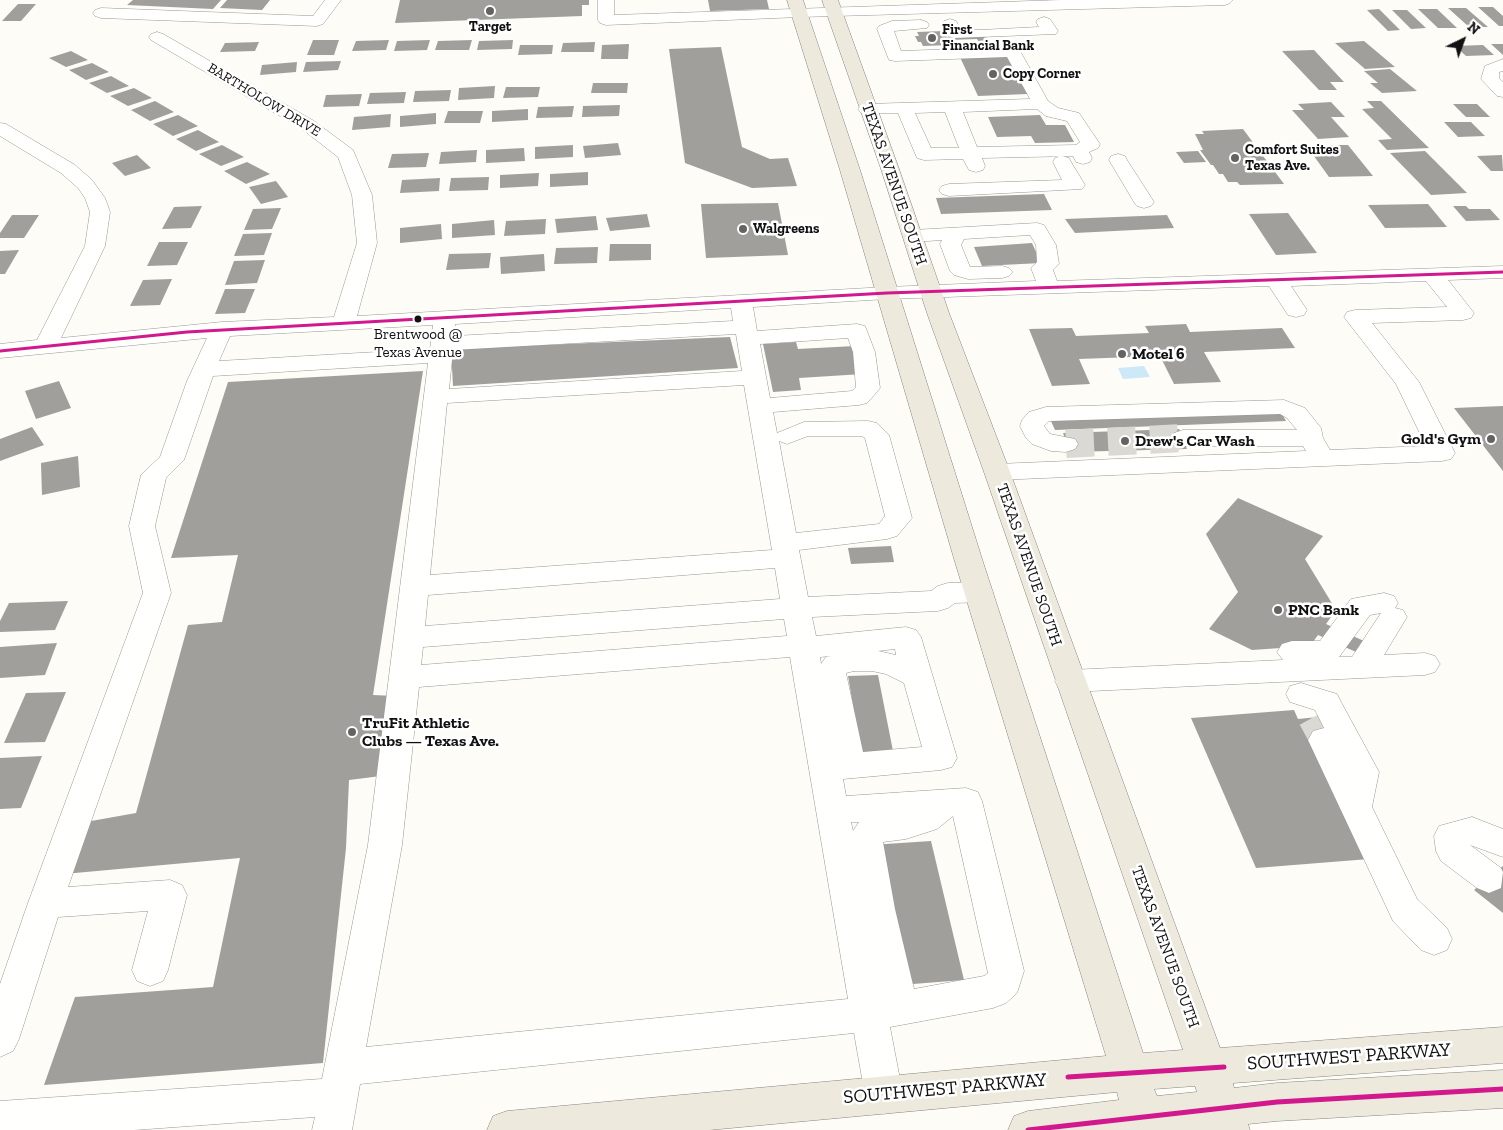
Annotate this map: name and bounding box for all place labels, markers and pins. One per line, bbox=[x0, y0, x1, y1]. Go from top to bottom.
marker: Target bbox=[484, 5, 496, 17]
place label: Target bbox=[469, 19, 511, 35]
place label: First Financial Bank bbox=[942, 22, 1034, 54]
marker: First Financial Bank bbox=[926, 32, 938, 44]
place label: Copy Corner bbox=[1003, 66, 1081, 82]
marker: Copy Corner bbox=[987, 68, 999, 80]
place label: Comfort Suites Texas Ave. bbox=[1245, 142, 1339, 174]
marker: Comfort Suites Texas Ave. bbox=[1229, 152, 1241, 164]
place label: Walgreens bbox=[753, 221, 820, 237]
marker: Walgreens bbox=[737, 223, 749, 235]
marker: Brentwood @ Texas Avenue bbox=[413, 314, 423, 324]
place label: Brentwood @ Texas Avenue bbox=[374, 326, 462, 361]
place label: Motel 6 bbox=[1132, 344, 1185, 364]
marker: Motel 6 bbox=[1116, 348, 1128, 360]
place label: Gold's Gym bbox=[1401, 429, 1481, 449]
place label: Drew's Car Wash bbox=[1135, 431, 1255, 451]
marker: Gold's Gym bbox=[1485, 433, 1497, 445]
marker: Drew's Car Wash bbox=[1119, 435, 1131, 447]
place label: PNC Bank bbox=[1288, 600, 1359, 620]
marker: PNC Bank bbox=[1272, 604, 1284, 616]
place label: TruFit Athletic Clubs — Texas Ave. bbox=[362, 713, 499, 751]
marker: TruFit Athletic Clubs — Texas Ave. bbox=[346, 726, 358, 738]

